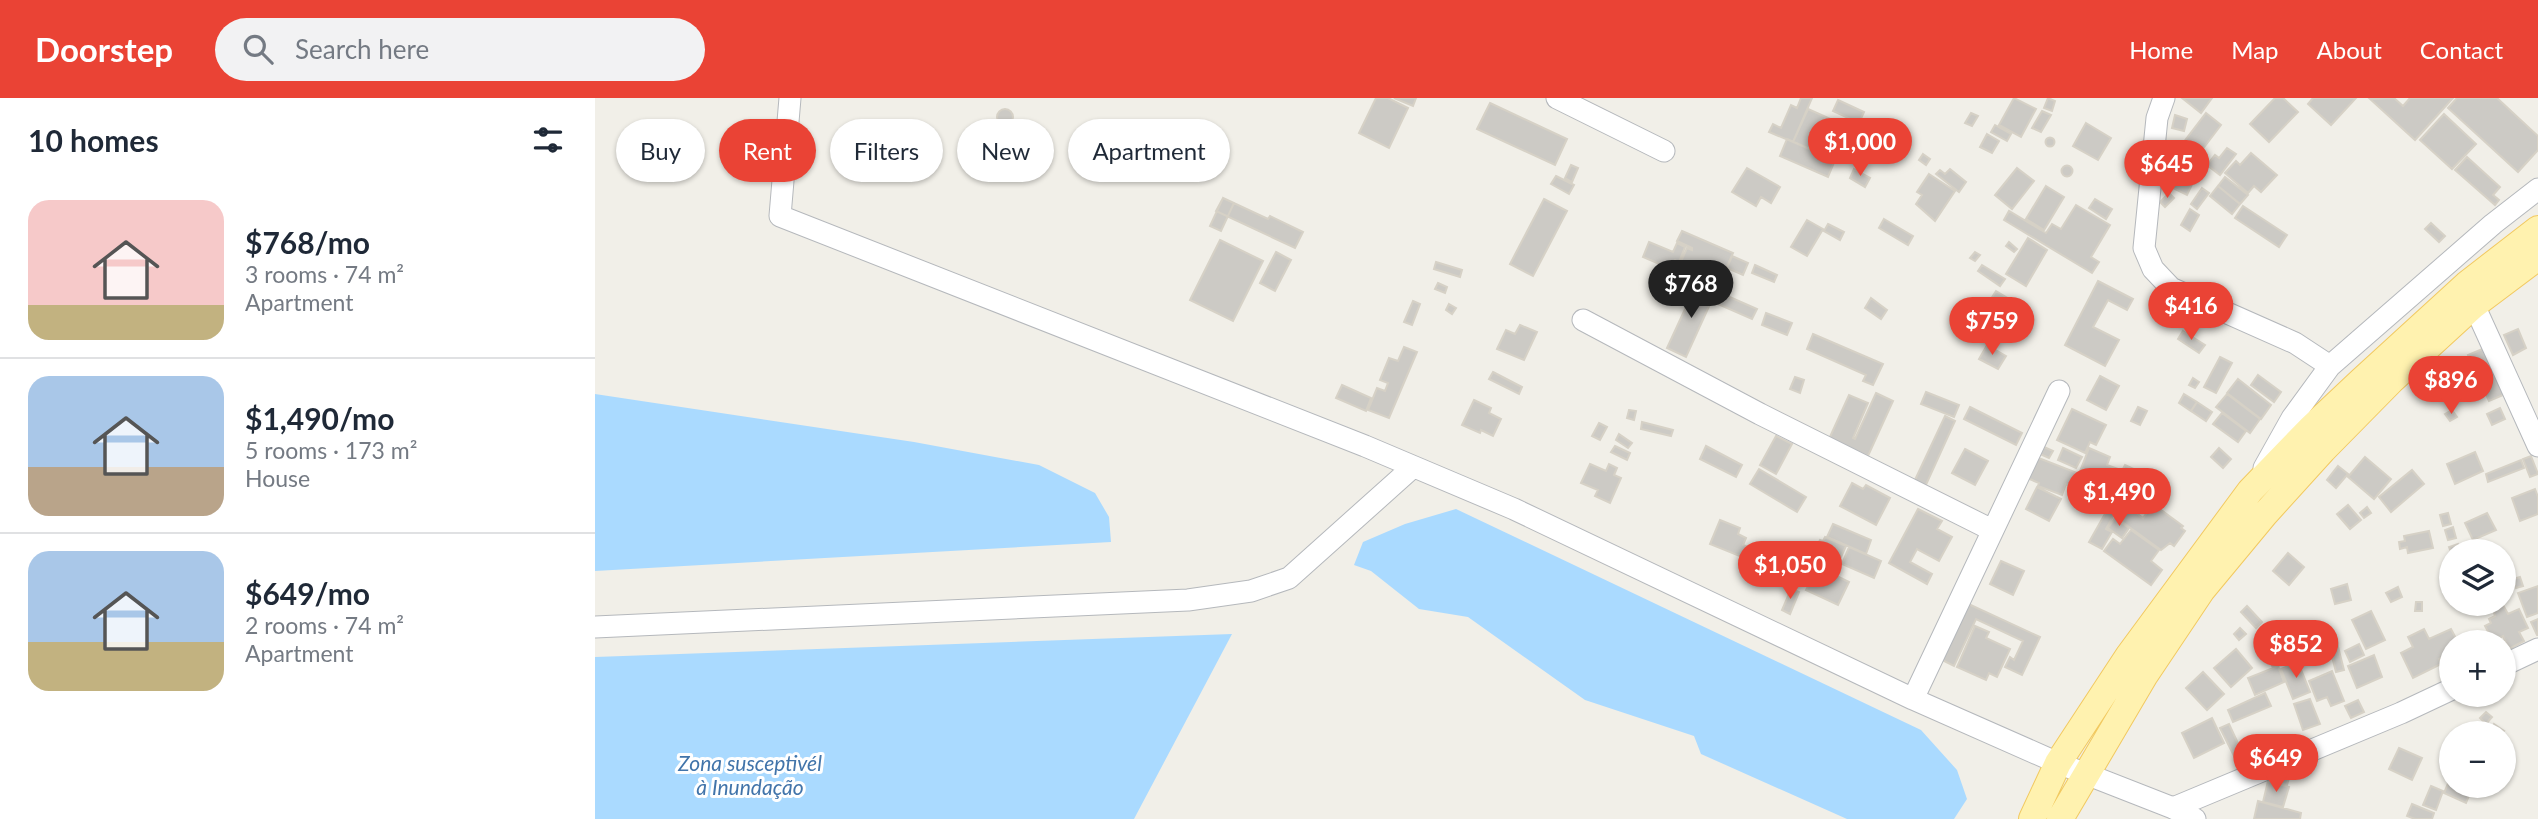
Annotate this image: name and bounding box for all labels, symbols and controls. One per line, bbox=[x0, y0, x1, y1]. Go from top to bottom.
search box bbox=[215, 18, 705, 81]
text: Doorstep bbox=[35, 29, 173, 69]
icon: search bbox=[239, 30, 277, 68]
text: Search here bbox=[295, 33, 429, 65]
text: Home bbox=[2129, 35, 2193, 64]
text: Map bbox=[2231, 35, 2279, 64]
text: About bbox=[2317, 35, 2382, 64]
text: Contact bbox=[2420, 35, 2503, 64]
pin: $1,000 bbox=[1803, 118, 1917, 178]
chip: Buy bbox=[616, 119, 705, 182]
chip: Rent bbox=[719, 119, 816, 182]
chip: Filters bbox=[830, 119, 943, 182]
chip: New bbox=[957, 119, 1054, 182]
chip: Apartment bbox=[1068, 119, 1230, 182]
icon: filters bbox=[529, 121, 567, 159]
text: 10 homes bbox=[28, 122, 159, 158]
text: $1,000 bbox=[1824, 127, 1896, 155]
pin: $645 bbox=[2126, 140, 2208, 200]
text: $645 bbox=[2140, 149, 2194, 177]
text: $768/mo bbox=[245, 224, 370, 260]
icon: home bbox=[84, 228, 168, 312]
text: 3 rooms · 74 m² bbox=[245, 260, 404, 288]
pin: $768 bbox=[1650, 260, 1732, 320]
text: $768 bbox=[1664, 269, 1718, 297]
pin: $416 bbox=[2150, 282, 2232, 342]
text: Apartment bbox=[245, 288, 353, 316]
text: $416 bbox=[2164, 291, 2218, 319]
pin: $759 bbox=[1951, 298, 2033, 357]
text: $759 bbox=[1965, 306, 2019, 334]
pin: $896 bbox=[2410, 356, 2492, 416]
text: $896 bbox=[2424, 365, 2478, 393]
text: $1,490/mo bbox=[245, 400, 394, 436]
icon: home bbox=[84, 404, 168, 488]
text: 5 rooms · 173 m² bbox=[245, 436, 417, 464]
text: House bbox=[245, 464, 310, 492]
pin: $1,490 bbox=[2062, 468, 2176, 528]
text: $1,490 bbox=[2083, 477, 2155, 505]
map controls bbox=[2439, 539, 2516, 798]
button: layers bbox=[2439, 539, 2516, 616]
pin: $1,050 bbox=[1733, 542, 1847, 601]
text: $1,050 bbox=[1754, 550, 1826, 578]
text: $649/mo bbox=[245, 575, 370, 611]
icon: home bbox=[84, 579, 168, 663]
text: 2 rooms · 74 m² bbox=[245, 611, 404, 639]
pin: $852 bbox=[2255, 620, 2337, 680]
text: $852 bbox=[2269, 629, 2323, 657]
button: + bbox=[2439, 630, 2516, 707]
text: Apartment bbox=[245, 639, 353, 667]
button: − bbox=[2439, 721, 2516, 798]
pin: $649 bbox=[2235, 734, 2317, 794]
text: $649 bbox=[2249, 743, 2303, 771]
water label: Zona susceptivél à Inundação bbox=[677, 750, 822, 799]

